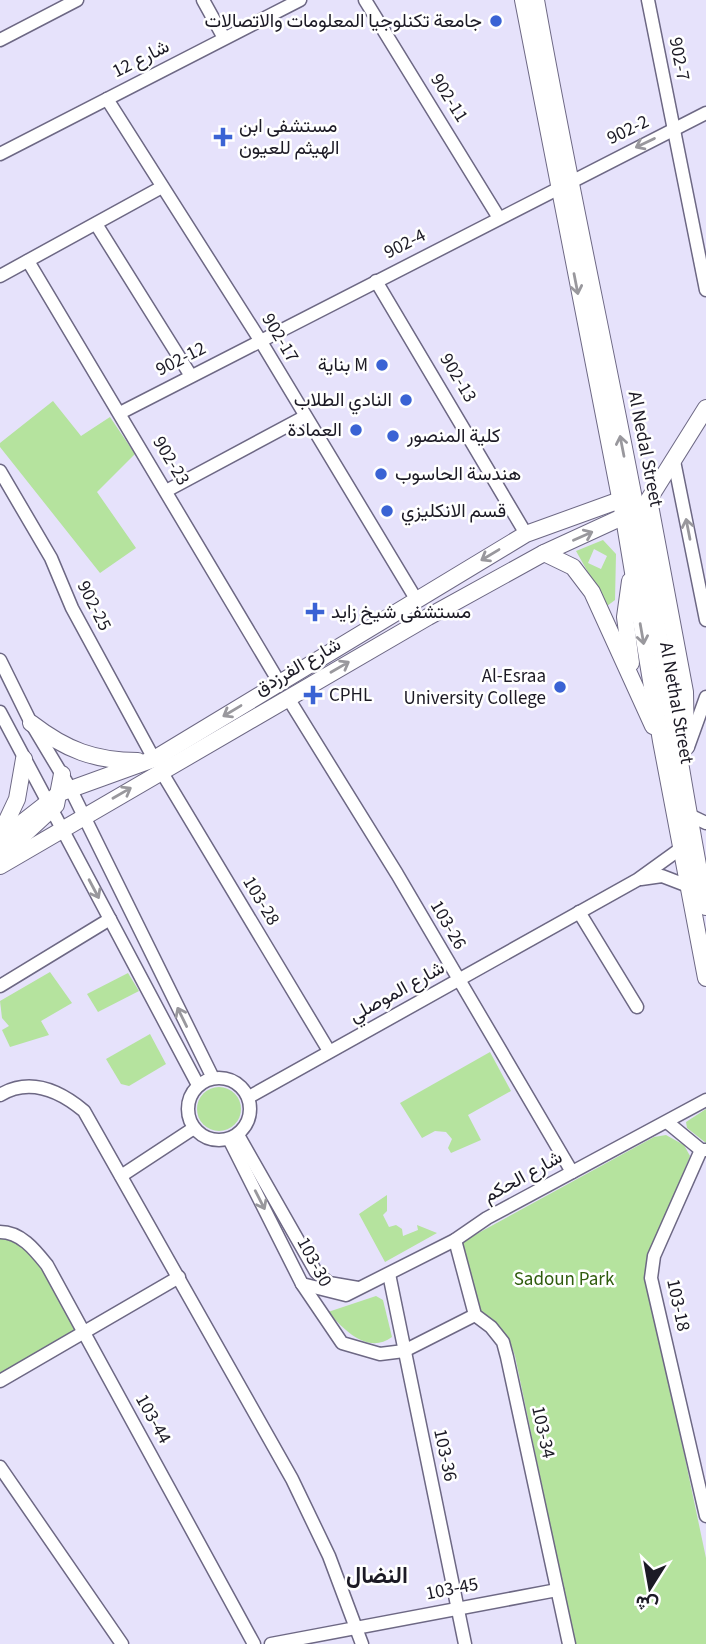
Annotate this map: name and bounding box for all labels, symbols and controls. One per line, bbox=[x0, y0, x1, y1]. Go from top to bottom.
place label: جامعة تكنلوجيا المعلومات والاتصالات bbox=[205, 8, 482, 35]
marker: جامعة تكنلوجيا المعلومات والاتصالات bbox=[488, 13, 504, 29]
street label: شارع 12 bbox=[108, 33, 174, 85]
street label: 902-7 bbox=[662, 35, 696, 83]
street label: 902-11 bbox=[423, 68, 475, 128]
street label: 902-2 bbox=[602, 108, 654, 152]
place label: مستشفى ابن الهيثم للعيون bbox=[239, 113, 340, 162]
marker: مستشفى ابن الهيثم للعيون bbox=[213, 127, 233, 147]
one-way arrow bbox=[635, 137, 656, 151]
street label: 902-4 bbox=[379, 222, 431, 266]
one-way arrow bbox=[570, 272, 583, 295]
street label: 902-17 bbox=[255, 308, 305, 368]
street label: 902-12 bbox=[151, 335, 211, 383]
street label: 902-13 bbox=[433, 348, 483, 408]
place label: بناية M bbox=[318, 352, 368, 379]
marker: بناية M bbox=[374, 357, 390, 373]
place label: النادي الطلاب bbox=[294, 387, 392, 415]
street label: Al Nedal Street bbox=[621, 389, 670, 510]
marker: النادي الطلاب bbox=[398, 392, 414, 408]
place label: العمادة bbox=[287, 417, 342, 444]
marker: العمادة bbox=[348, 422, 364, 438]
place label: كلية المنصور bbox=[406, 423, 500, 450]
marker: كلية المنصور bbox=[385, 428, 401, 444]
street label: 902-23 bbox=[146, 431, 196, 491]
one-way arrow bbox=[615, 435, 629, 458]
place label: هندسة الحاسوب bbox=[395, 461, 521, 488]
marker: هندسة الحاسوب bbox=[373, 466, 389, 482]
place label: قسم الانكليزي bbox=[401, 498, 506, 526]
marker: قسم الانكليزي bbox=[379, 503, 395, 519]
one-way arrow bbox=[680, 518, 694, 541]
one-way arrow bbox=[572, 528, 593, 542]
one-way arrow bbox=[480, 549, 501, 562]
street label: 902-25 bbox=[70, 576, 118, 636]
place label: مستشفى شيخ زايد bbox=[331, 599, 471, 626]
marker: مستشفى شيخ زايد bbox=[305, 602, 325, 622]
one-way arrow bbox=[636, 622, 649, 645]
street label: شارع الفرزدق bbox=[250, 631, 346, 703]
street label: Al Nethal Street bbox=[652, 640, 700, 767]
one-way arrow bbox=[330, 660, 350, 674]
place label: Al-Esraa University College bbox=[403, 663, 546, 712]
marker: Al-Esraa University College bbox=[552, 679, 568, 695]
place label: CPHL bbox=[329, 682, 372, 709]
marker: CPHL bbox=[303, 685, 323, 705]
one-way arrow bbox=[223, 704, 243, 718]
one-way arrow bbox=[111, 786, 132, 799]
street label: 103-28 bbox=[236, 871, 286, 931]
one-way arrow bbox=[88, 878, 102, 899]
street label: 103-26 bbox=[423, 895, 473, 955]
street label: شارع الموصلي bbox=[344, 955, 450, 1030]
one-way arrow bbox=[175, 1007, 189, 1028]
street label: شارع الحكم bbox=[479, 1144, 567, 1210]
one-way arrow bbox=[253, 1189, 267, 1210]
street label: 103-30 bbox=[290, 1232, 338, 1292]
park label: Sadoun Park bbox=[514, 1266, 615, 1293]
street label: 103-18 bbox=[659, 1276, 697, 1334]
street label: 103-44 bbox=[128, 1389, 178, 1449]
street label: 103-34 bbox=[524, 1403, 562, 1461]
street label: 103-36 bbox=[426, 1426, 464, 1484]
north arrow bbox=[615, 1553, 685, 1623]
district label: النضال bbox=[346, 1559, 408, 1592]
street label: 103-45 bbox=[423, 1571, 481, 1607]
text: ش bbox=[633, 1588, 661, 1619]

